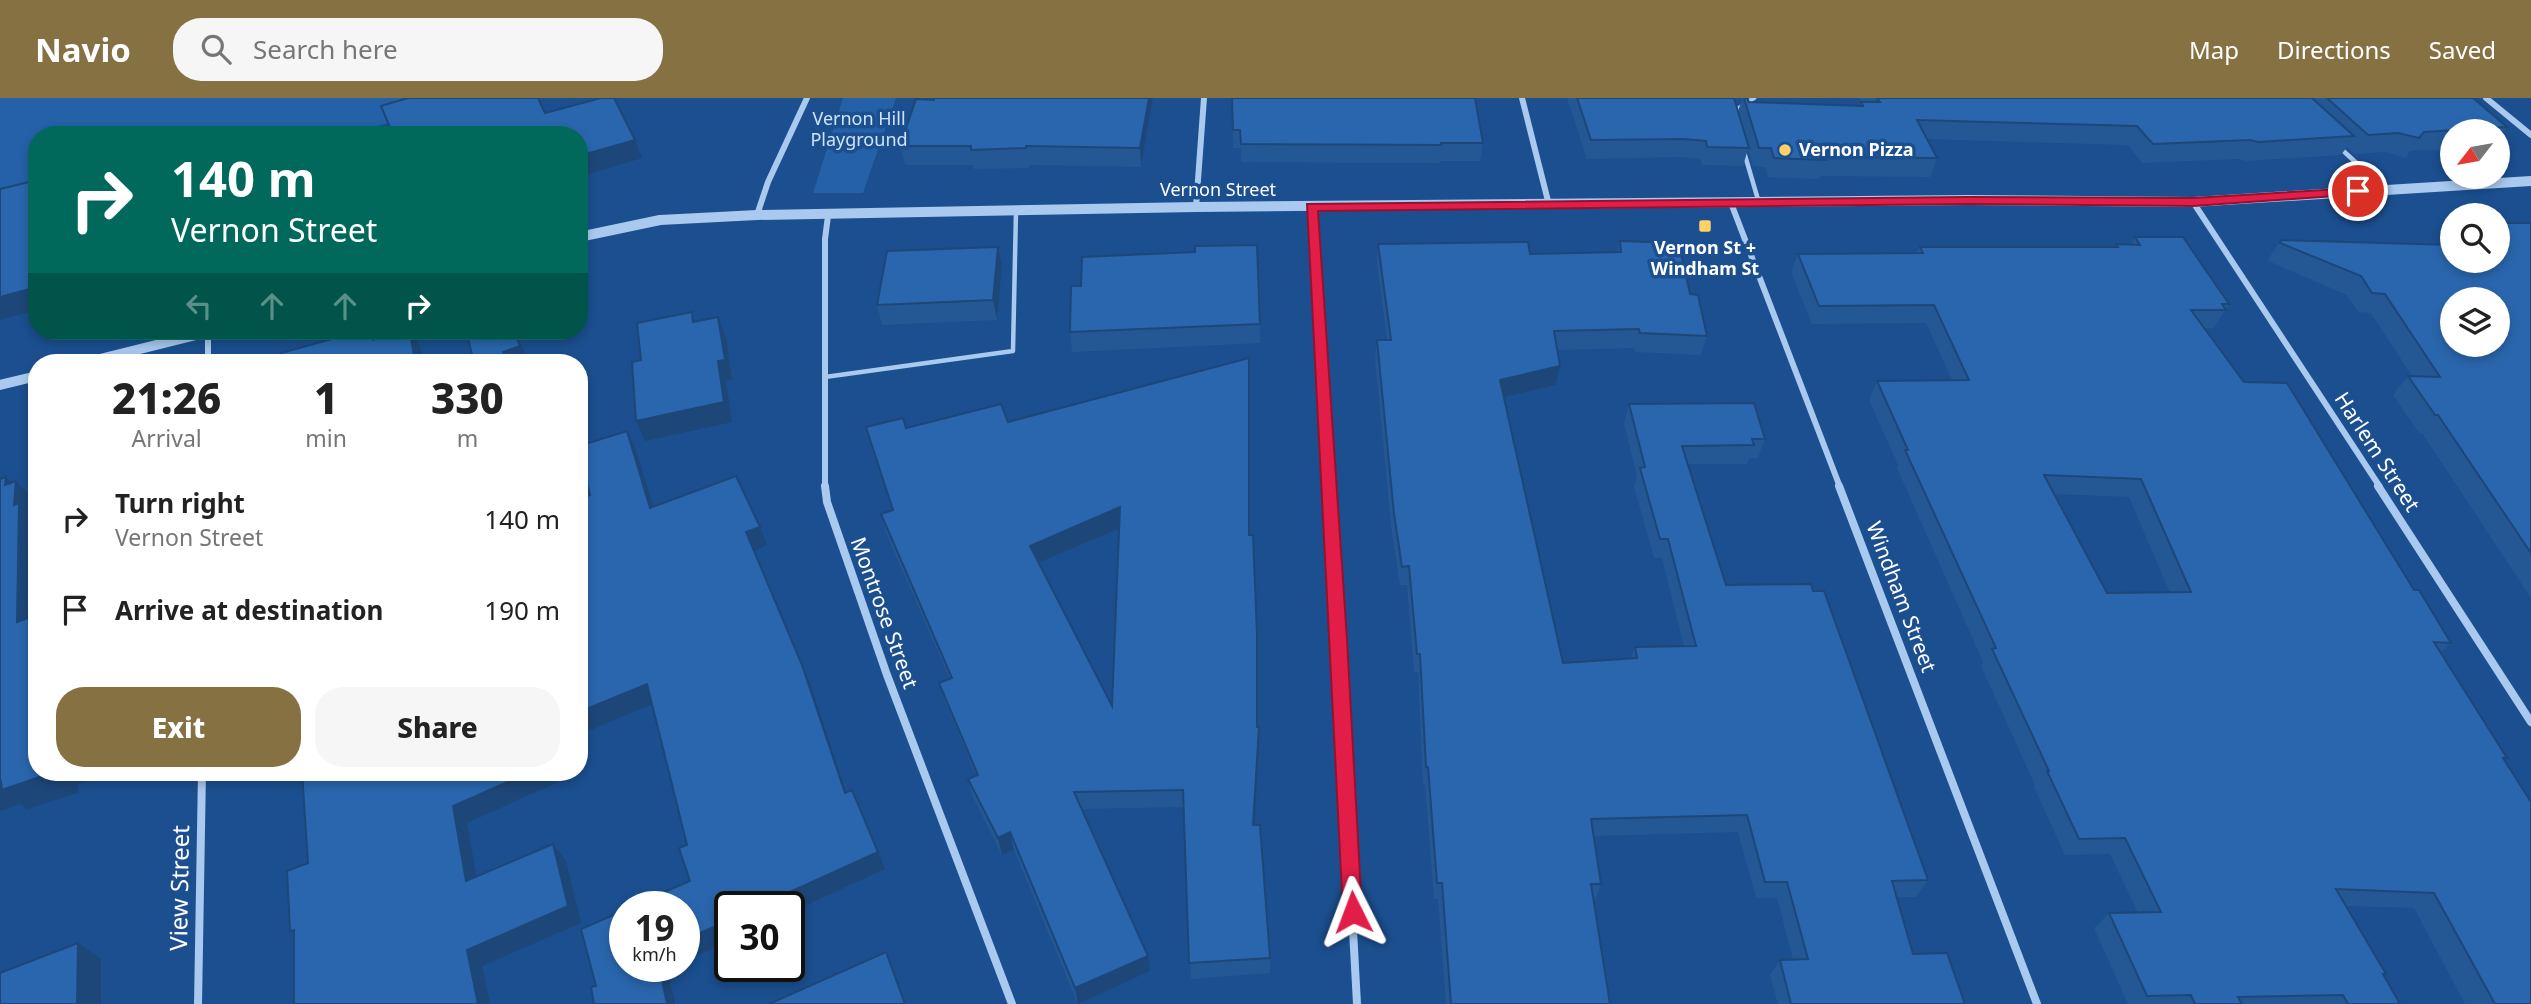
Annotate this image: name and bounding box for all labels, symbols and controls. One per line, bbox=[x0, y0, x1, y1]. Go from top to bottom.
search box bbox=[173, 18, 663, 81]
text: Navio bbox=[35, 27, 131, 72]
icon: search bbox=[197, 30, 235, 68]
text: Search here bbox=[253, 31, 398, 67]
text: Map bbox=[2189, 33, 2239, 66]
text: Directions bbox=[2277, 33, 2391, 66]
text: Saved bbox=[2429, 33, 2496, 66]
park label: Vernon Hill Playground bbox=[810, 106, 908, 151]
north arrow bbox=[2440, 119, 2510, 189]
map controls bbox=[2440, 119, 2510, 357]
place label: Vernon Pizza bbox=[1799, 137, 1914, 161]
marker: Vernon Pizza bbox=[1777, 142, 1793, 158]
text: 140 m bbox=[171, 145, 316, 211]
icon: right bbox=[56, 154, 147, 245]
pin bbox=[2328, 161, 2388, 221]
icon: arrive bbox=[2339, 172, 2377, 210]
street label: Vernon Street bbox=[1160, 177, 1277, 201]
button: search bbox=[2440, 203, 2510, 273]
text: Vernon Street bbox=[171, 208, 377, 251]
marker: Vernon St + Windham St bbox=[1697, 218, 1713, 234]
place label: Vernon St + Windham St bbox=[1651, 235, 1759, 280]
icon: left bbox=[180, 287, 218, 325]
icon: ahead bbox=[253, 287, 291, 325]
icon: ahead bbox=[326, 287, 364, 325]
icon: right bbox=[399, 287, 437, 325]
button: layers bbox=[2440, 287, 2510, 357]
text: 21:26 bbox=[112, 369, 221, 426]
text: 1 bbox=[314, 369, 338, 426]
text: 330 bbox=[431, 369, 504, 426]
street label: Harlem Street bbox=[2329, 386, 2427, 517]
text: Arrival bbox=[132, 422, 202, 454]
text: min bbox=[305, 422, 347, 454]
text: m bbox=[457, 422, 478, 454]
text: Turn right bbox=[115, 485, 245, 521]
icon: right bbox=[56, 500, 94, 538]
text: 140 m bbox=[484, 501, 560, 537]
street label: Windham Street bbox=[1860, 517, 1944, 676]
text: Vernon Street bbox=[115, 521, 263, 553]
street label: Montrose Street bbox=[845, 533, 925, 693]
icon: arrive bbox=[56, 591, 94, 629]
text: Arrive at destination bbox=[115, 592, 384, 628]
text: 190 m bbox=[484, 592, 560, 628]
button: Exit bbox=[56, 687, 301, 767]
button: Share bbox=[315, 687, 560, 767]
street label: View Street bbox=[161, 824, 196, 951]
position arrow bbox=[1316, 875, 1390, 949]
speed limit sign: 30 bbox=[714, 891, 805, 982]
text: 19 bbox=[634, 904, 675, 951]
text: km/h bbox=[632, 942, 677, 966]

